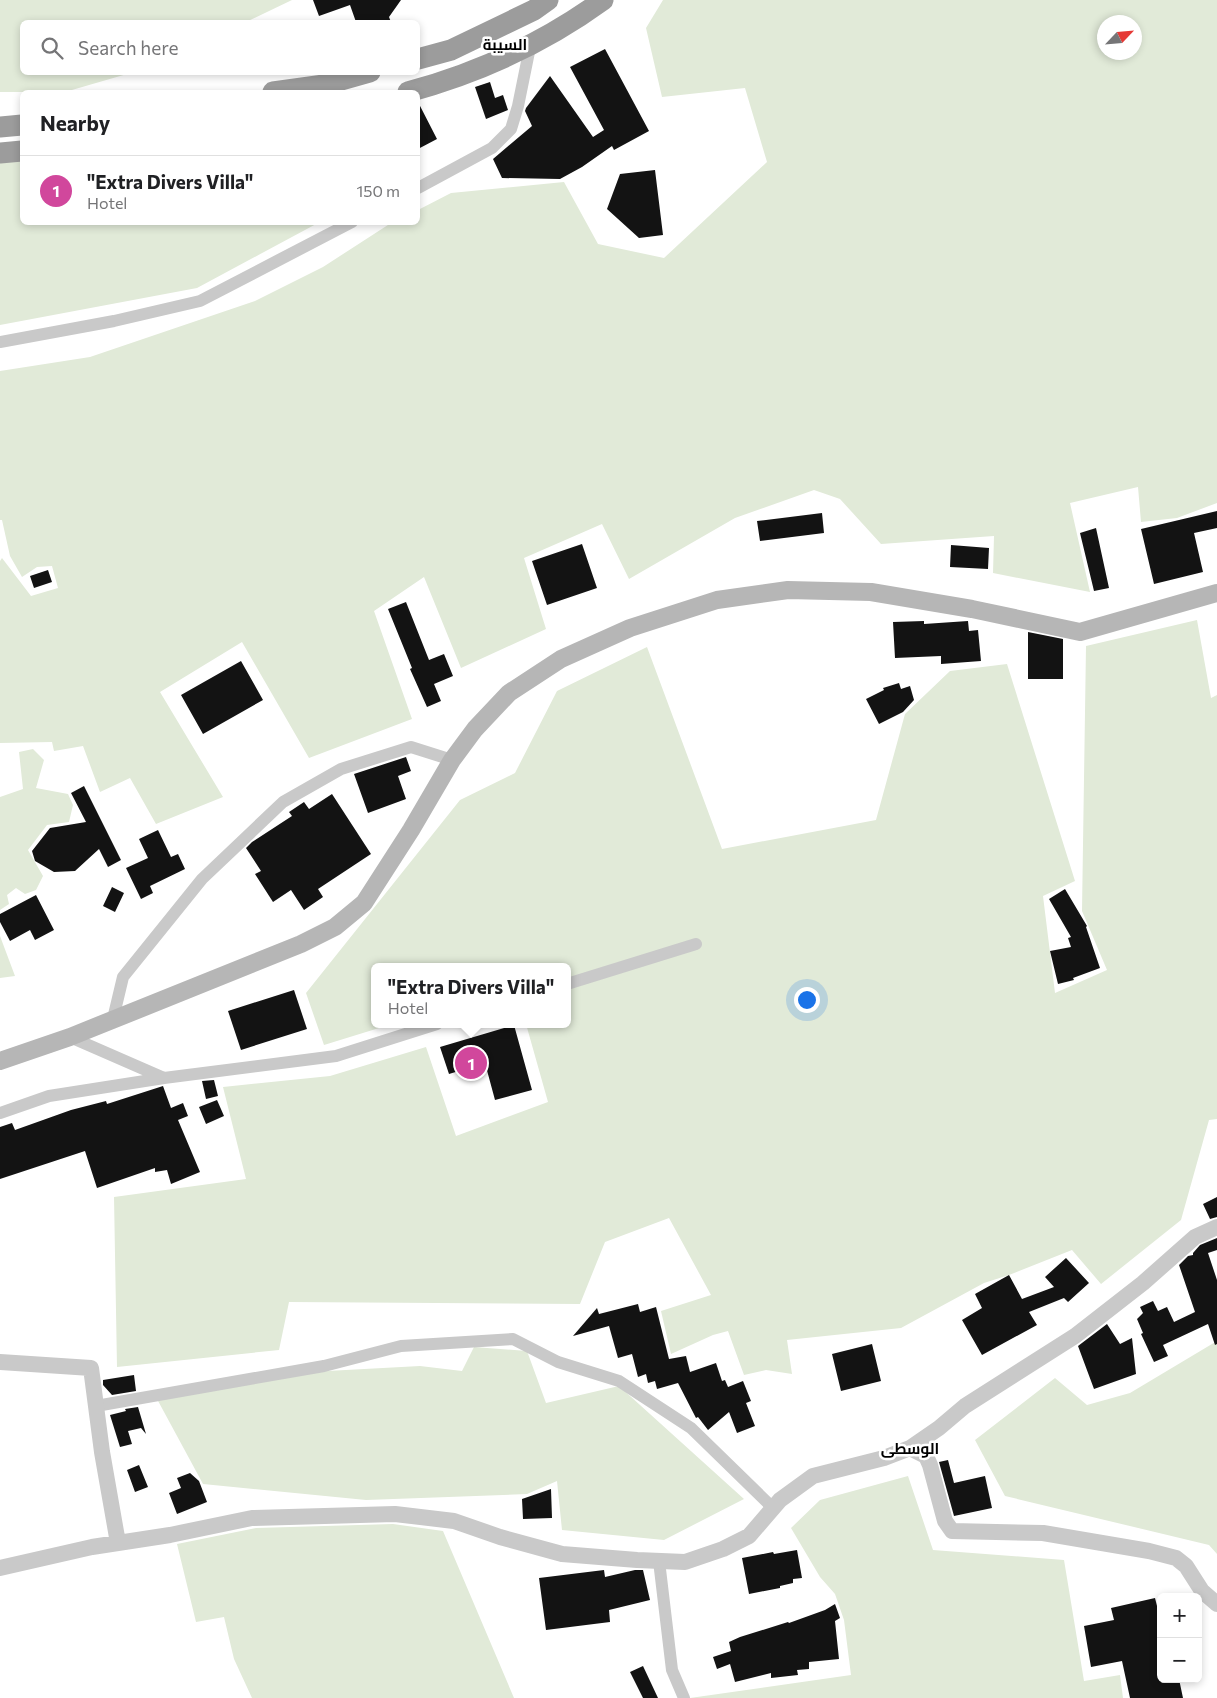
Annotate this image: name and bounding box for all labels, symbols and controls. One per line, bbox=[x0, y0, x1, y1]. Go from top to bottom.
north arrow bbox=[1097, 15, 1142, 60]
search box bbox=[20, 20, 420, 75]
icon: search bbox=[38, 34, 66, 62]
district label: السيبة bbox=[483, 35, 527, 53]
text: Search here bbox=[78, 36, 178, 59]
text: Nearby bbox=[40, 110, 110, 135]
text: "Extra Divers Villa" bbox=[87, 170, 253, 193]
text: 1 bbox=[52, 181, 60, 200]
text: 150 m bbox=[357, 181, 400, 200]
text: Hotel bbox=[87, 193, 127, 212]
popup bbox=[371, 963, 571, 1028]
text: "Extra Divers Villa" bbox=[388, 975, 554, 998]
your location bbox=[794, 987, 820, 1013]
text: Hotel bbox=[388, 998, 428, 1017]
pin: 1 bbox=[455, 1044, 487, 1082]
district label: الوسطى bbox=[881, 1439, 939, 1458]
map controls bbox=[1157, 1593, 1202, 1683]
button: + bbox=[1157, 1593, 1202, 1638]
button: − bbox=[1157, 1638, 1202, 1683]

